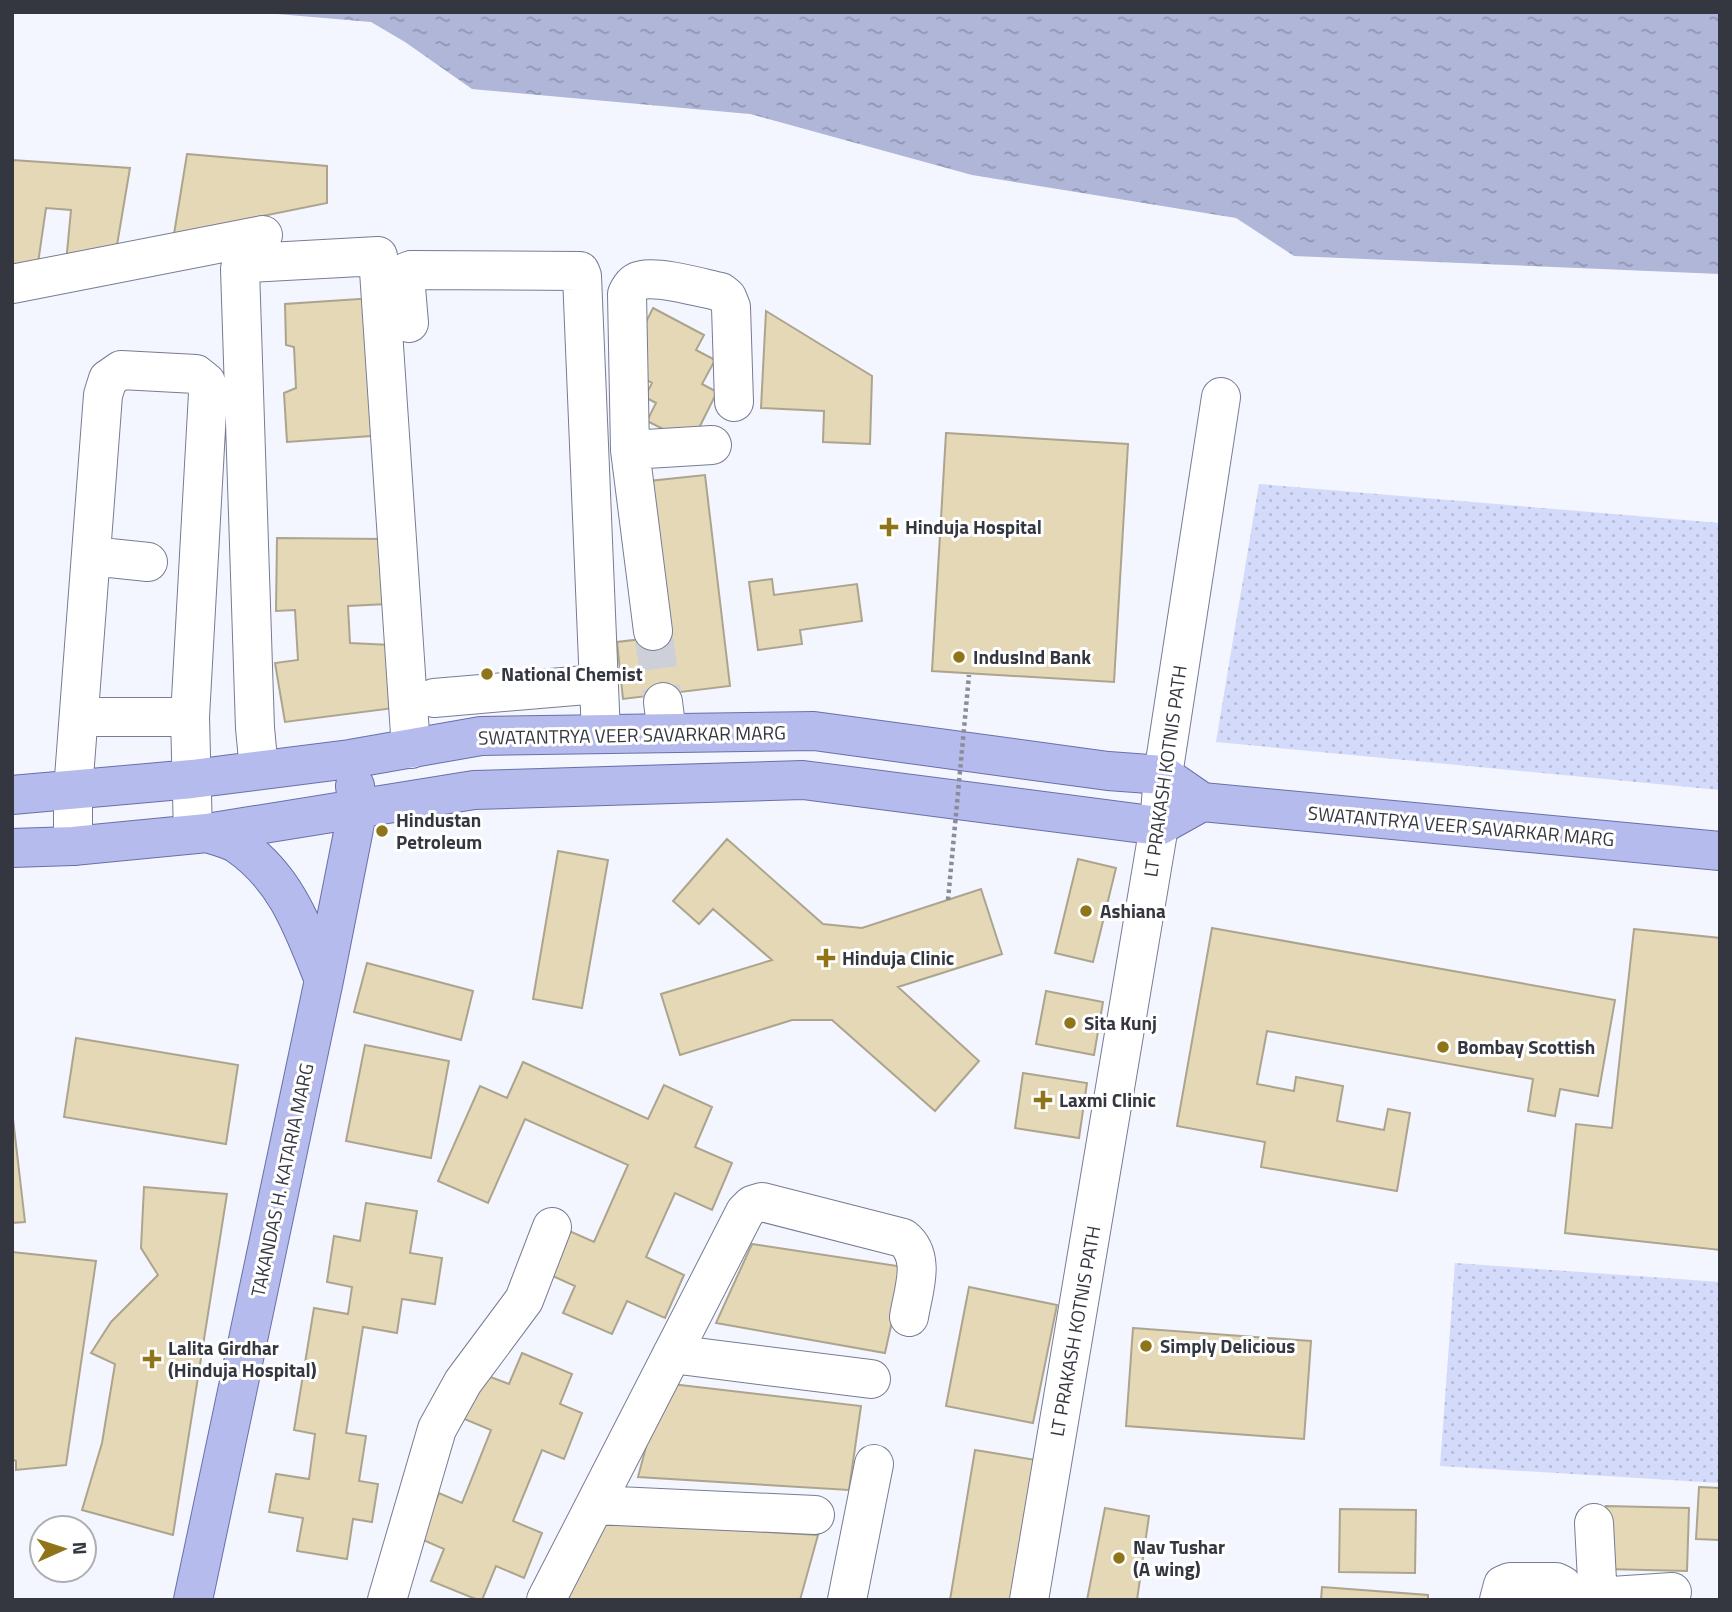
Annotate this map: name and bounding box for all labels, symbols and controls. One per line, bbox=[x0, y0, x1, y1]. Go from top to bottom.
place label: Hinduja Hospital bbox=[905, 512, 1042, 541]
marker: Hinduja Hospital bbox=[879, 517, 899, 537]
place label: IndusInd Bank bbox=[973, 642, 1091, 671]
marker: IndusInd Bank bbox=[951, 649, 967, 665]
place label: National Chemist bbox=[501, 659, 643, 688]
street label: LT PRAKASH KOTNIS PATH bbox=[1135, 663, 1194, 879]
marker: National Chemist bbox=[479, 666, 495, 682]
street label: SWATANTRYA VEER SAVARKAR MARG bbox=[478, 717, 786, 752]
street label: SWATANTRYA VEER SAVARKAR MARG bbox=[1307, 798, 1616, 853]
place label: Hindustan Petroleum bbox=[396, 805, 482, 856]
marker: Hindustan Petroleum bbox=[374, 823, 390, 839]
place label: Ashiana bbox=[1100, 896, 1166, 925]
marker: Ashiana bbox=[1078, 903, 1094, 919]
place label: Hinduja Clinic bbox=[842, 943, 954, 972]
marker: Hinduja Clinic bbox=[816, 948, 836, 968]
place label: Sita Kunj bbox=[1084, 1008, 1157, 1037]
marker: Sita Kunj bbox=[1062, 1015, 1078, 1031]
place label: Bombay Scottish bbox=[1457, 1032, 1595, 1061]
marker: Bombay Scottish bbox=[1435, 1039, 1451, 1055]
street label: TAKANDAS H. KATARIA MARG bbox=[243, 1060, 320, 1300]
place label: Laxmi Clinic bbox=[1059, 1085, 1156, 1114]
marker: Laxmi Clinic bbox=[1033, 1090, 1053, 1110]
street label: LT PRAKASH KOTNIS PATH bbox=[1042, 1223, 1107, 1439]
place label: Simply Delicious bbox=[1160, 1331, 1295, 1360]
place label: Lalita Girdhar (Hinduja Hospital) bbox=[168, 1333, 317, 1384]
marker: Simply Delicious bbox=[1138, 1338, 1154, 1354]
marker: Lalita Girdhar (Hinduja Hospital) bbox=[142, 1349, 162, 1369]
north arrow bbox=[28, 1514, 98, 1584]
place label: Nav Tushar (A wing) bbox=[1133, 1532, 1225, 1583]
text: N bbox=[66, 1541, 95, 1555]
marker: Nav Tushar (A wing) bbox=[1111, 1550, 1127, 1566]

